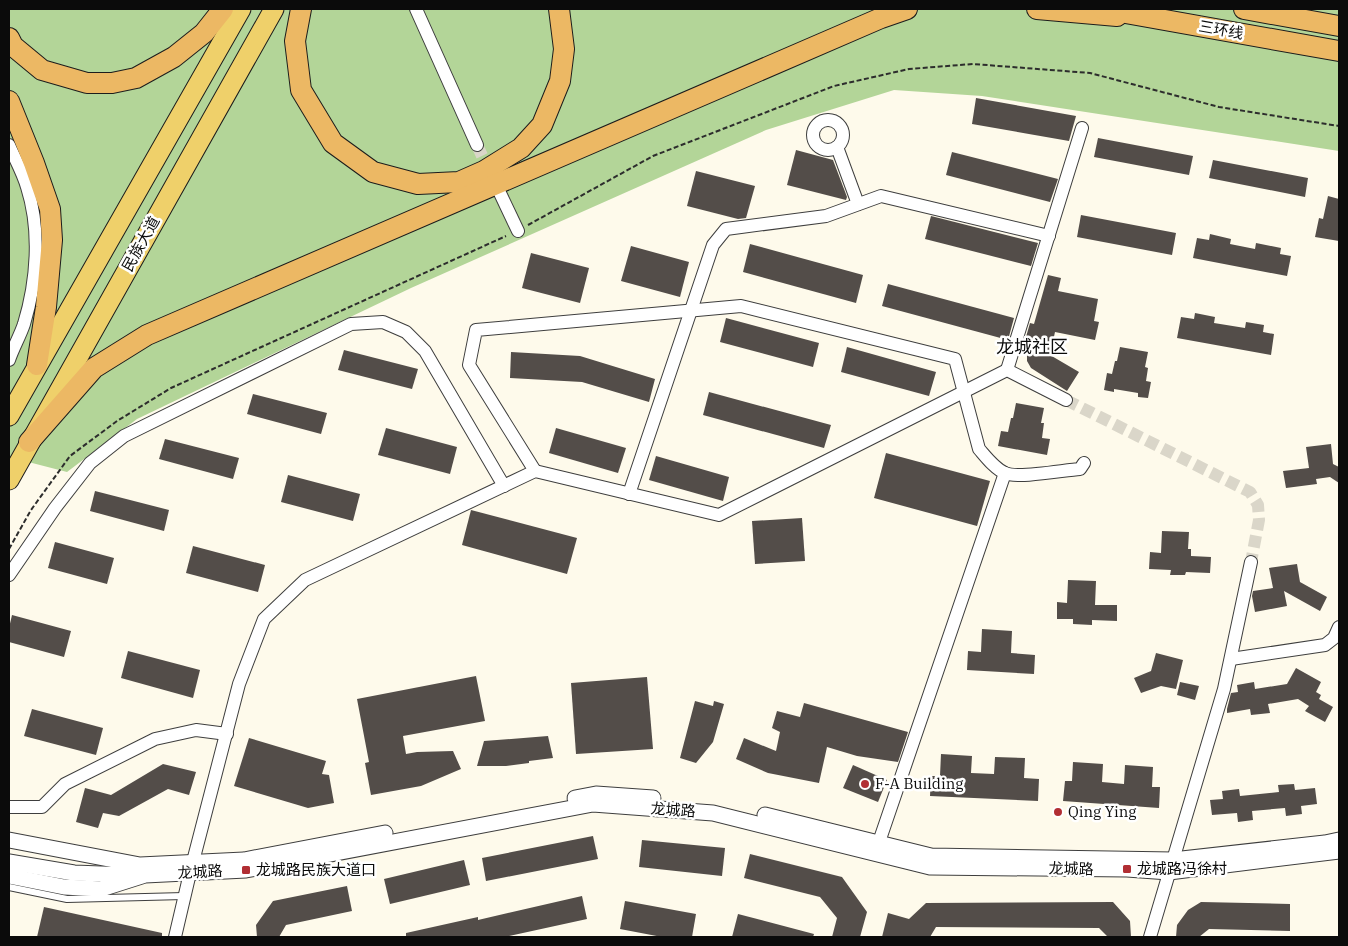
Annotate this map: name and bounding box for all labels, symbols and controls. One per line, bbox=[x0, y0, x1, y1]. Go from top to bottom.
street label: 三环线 bbox=[1197, 16, 1245, 43]
street label: 民族大道 bbox=[118, 213, 163, 275]
district label: 龙城社区 bbox=[996, 335, 1068, 358]
place label: F-A Building bbox=[875, 774, 963, 793]
marker: F-A Building bbox=[859, 778, 871, 790]
street label: 龙城路 bbox=[650, 798, 696, 821]
place label: Qing Ying bbox=[1068, 802, 1136, 821]
marker: Qing Ying bbox=[1052, 806, 1064, 818]
street label: 龙城路 bbox=[1048, 859, 1094, 878]
place label: 龙城路冯徐村 bbox=[1137, 859, 1227, 878]
place label: 龙城路民族大道口 bbox=[256, 860, 376, 879]
street label: 龙城路 bbox=[177, 861, 223, 882]
marker: 龙城路冯徐村 bbox=[1121, 863, 1133, 875]
marker: 龙城路民族大道口 bbox=[240, 864, 252, 876]

